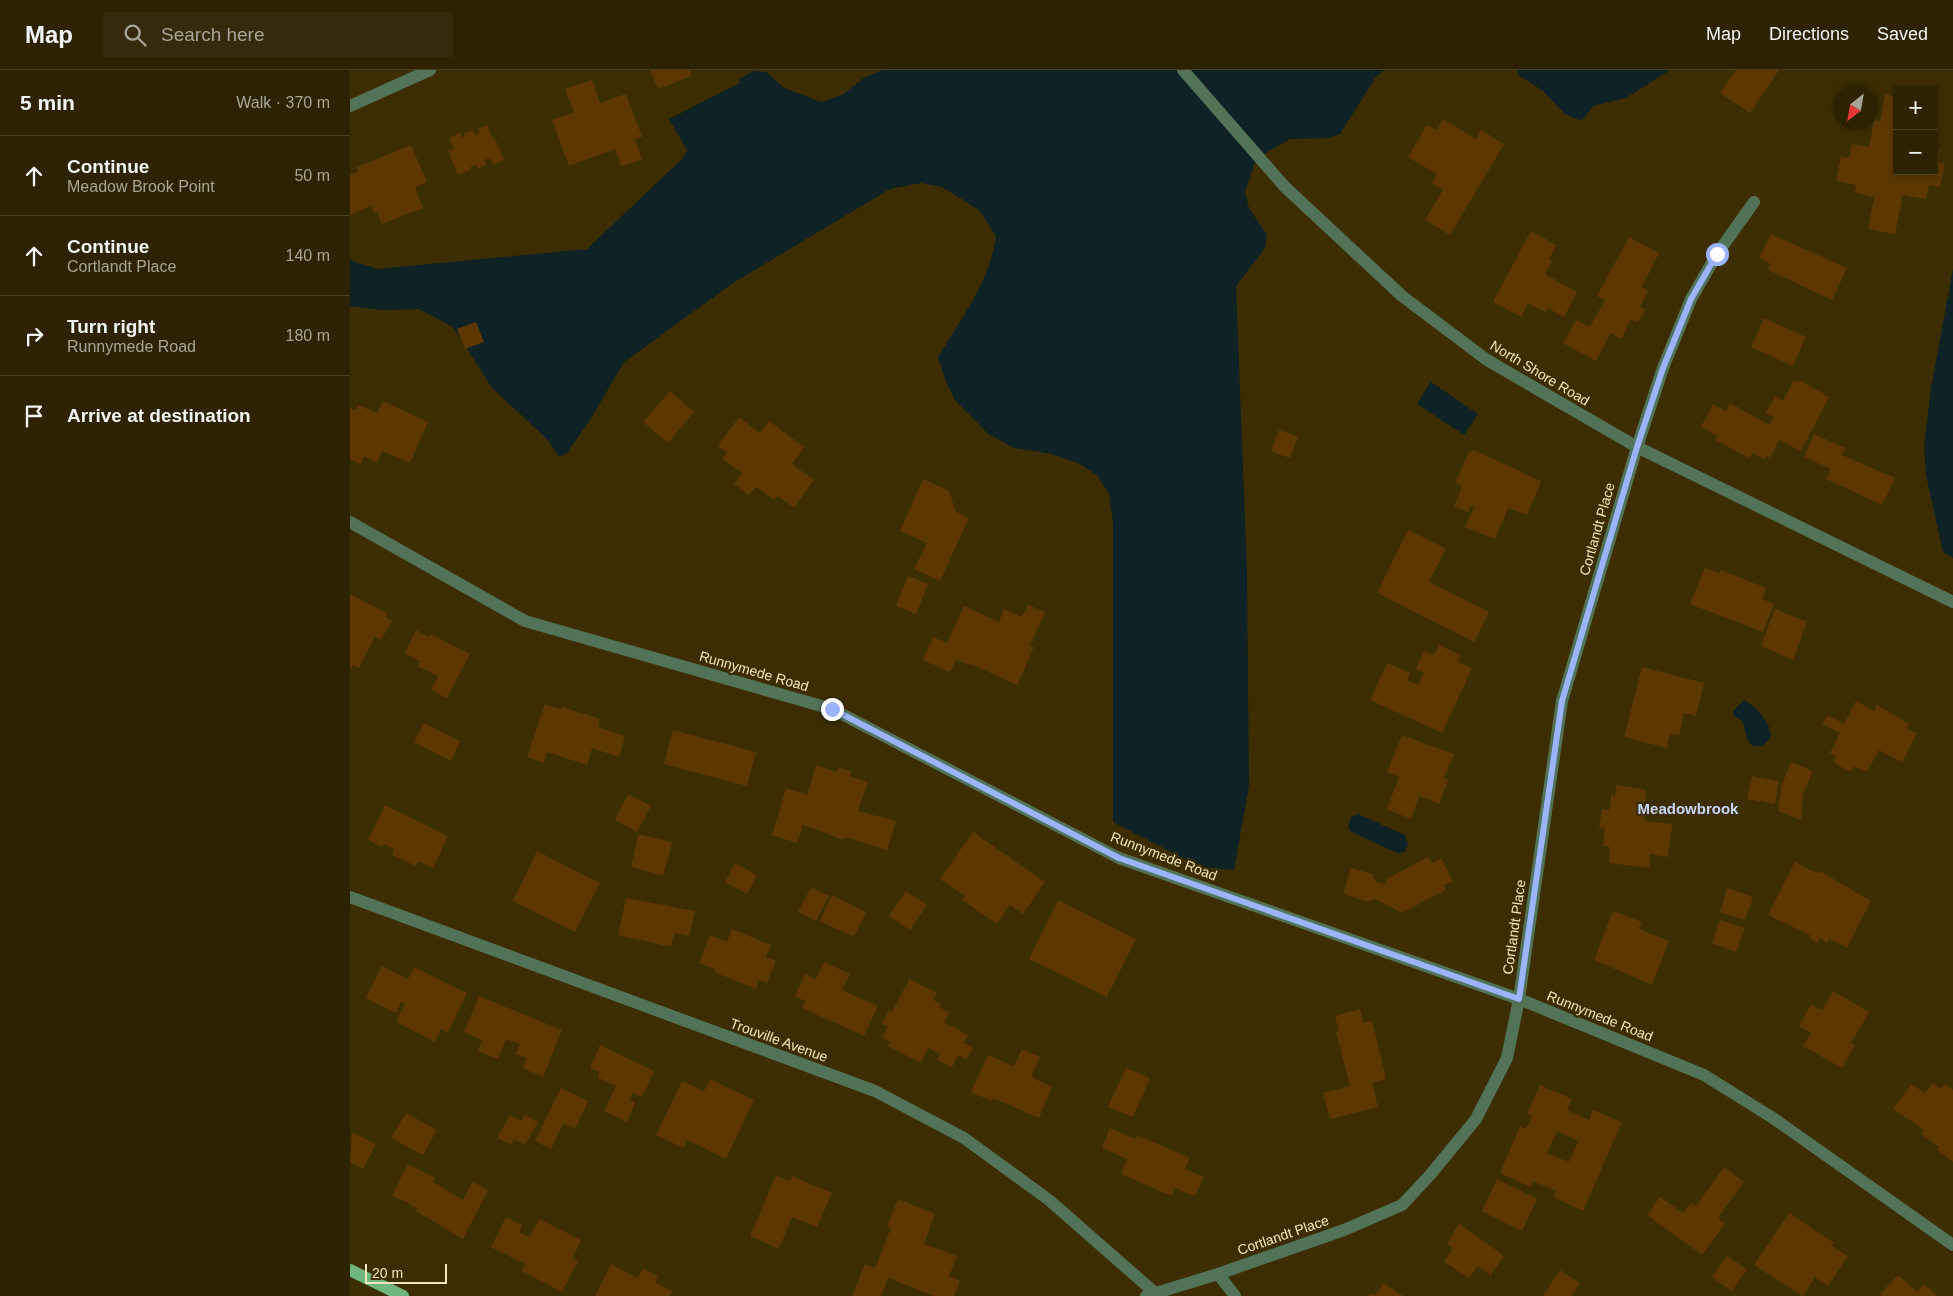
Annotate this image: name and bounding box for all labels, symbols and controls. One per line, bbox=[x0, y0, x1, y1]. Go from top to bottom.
search box bbox=[103, 12, 453, 57]
text: Map bbox=[25, 21, 73, 48]
icon: search bbox=[121, 21, 149, 49]
text: Search here bbox=[161, 24, 265, 45]
text: Map bbox=[1706, 24, 1741, 44]
text: Directions bbox=[1769, 24, 1849, 44]
text: Saved bbox=[1877, 24, 1928, 44]
north arrow bbox=[1833, 85, 1878, 130]
map controls bbox=[1893, 85, 1938, 175]
button: + bbox=[1893, 85, 1938, 130]
text: 5 min bbox=[20, 91, 75, 114]
text: Walk · 370 m bbox=[236, 94, 330, 111]
button: − bbox=[1893, 130, 1938, 175]
text: Continue bbox=[67, 156, 149, 177]
icon: ahead bbox=[20, 162, 48, 190]
text: 50 m bbox=[294, 167, 330, 184]
text: Meadow Brook Point bbox=[67, 178, 215, 195]
text: Continue bbox=[67, 236, 149, 257]
icon: ahead bbox=[20, 242, 48, 270]
route start bbox=[1706, 243, 1729, 266]
text: 140 m bbox=[286, 247, 330, 264]
text: Cortlandt Place bbox=[67, 258, 176, 275]
text: Turn right bbox=[67, 316, 155, 337]
icon: right bbox=[20, 322, 48, 350]
text: 180 m bbox=[286, 327, 330, 344]
street label: North Shore Road bbox=[1488, 337, 1592, 409]
text: Runnymede Road bbox=[67, 338, 196, 355]
icon: arrive bbox=[20, 402, 48, 430]
text: Arrive at destination bbox=[67, 405, 251, 426]
street label: Cortlandt Place bbox=[1576, 481, 1618, 577]
street label: Runnymede Road bbox=[698, 648, 810, 694]
route end bbox=[821, 698, 844, 721]
district label: Meadowbrook bbox=[1638, 800, 1739, 817]
street label: Runnymede Road bbox=[1108, 828, 1220, 884]
street label: Cortlandt Place bbox=[1499, 878, 1529, 976]
street label: Runnymede Road bbox=[1545, 987, 1655, 1045]
street label: Trouville Avenue bbox=[728, 1015, 830, 1065]
street label: Cortlandt Place bbox=[1235, 1212, 1331, 1258]
scale bar bbox=[365, 1261, 448, 1284]
text: 20 m bbox=[372, 1265, 403, 1281]

